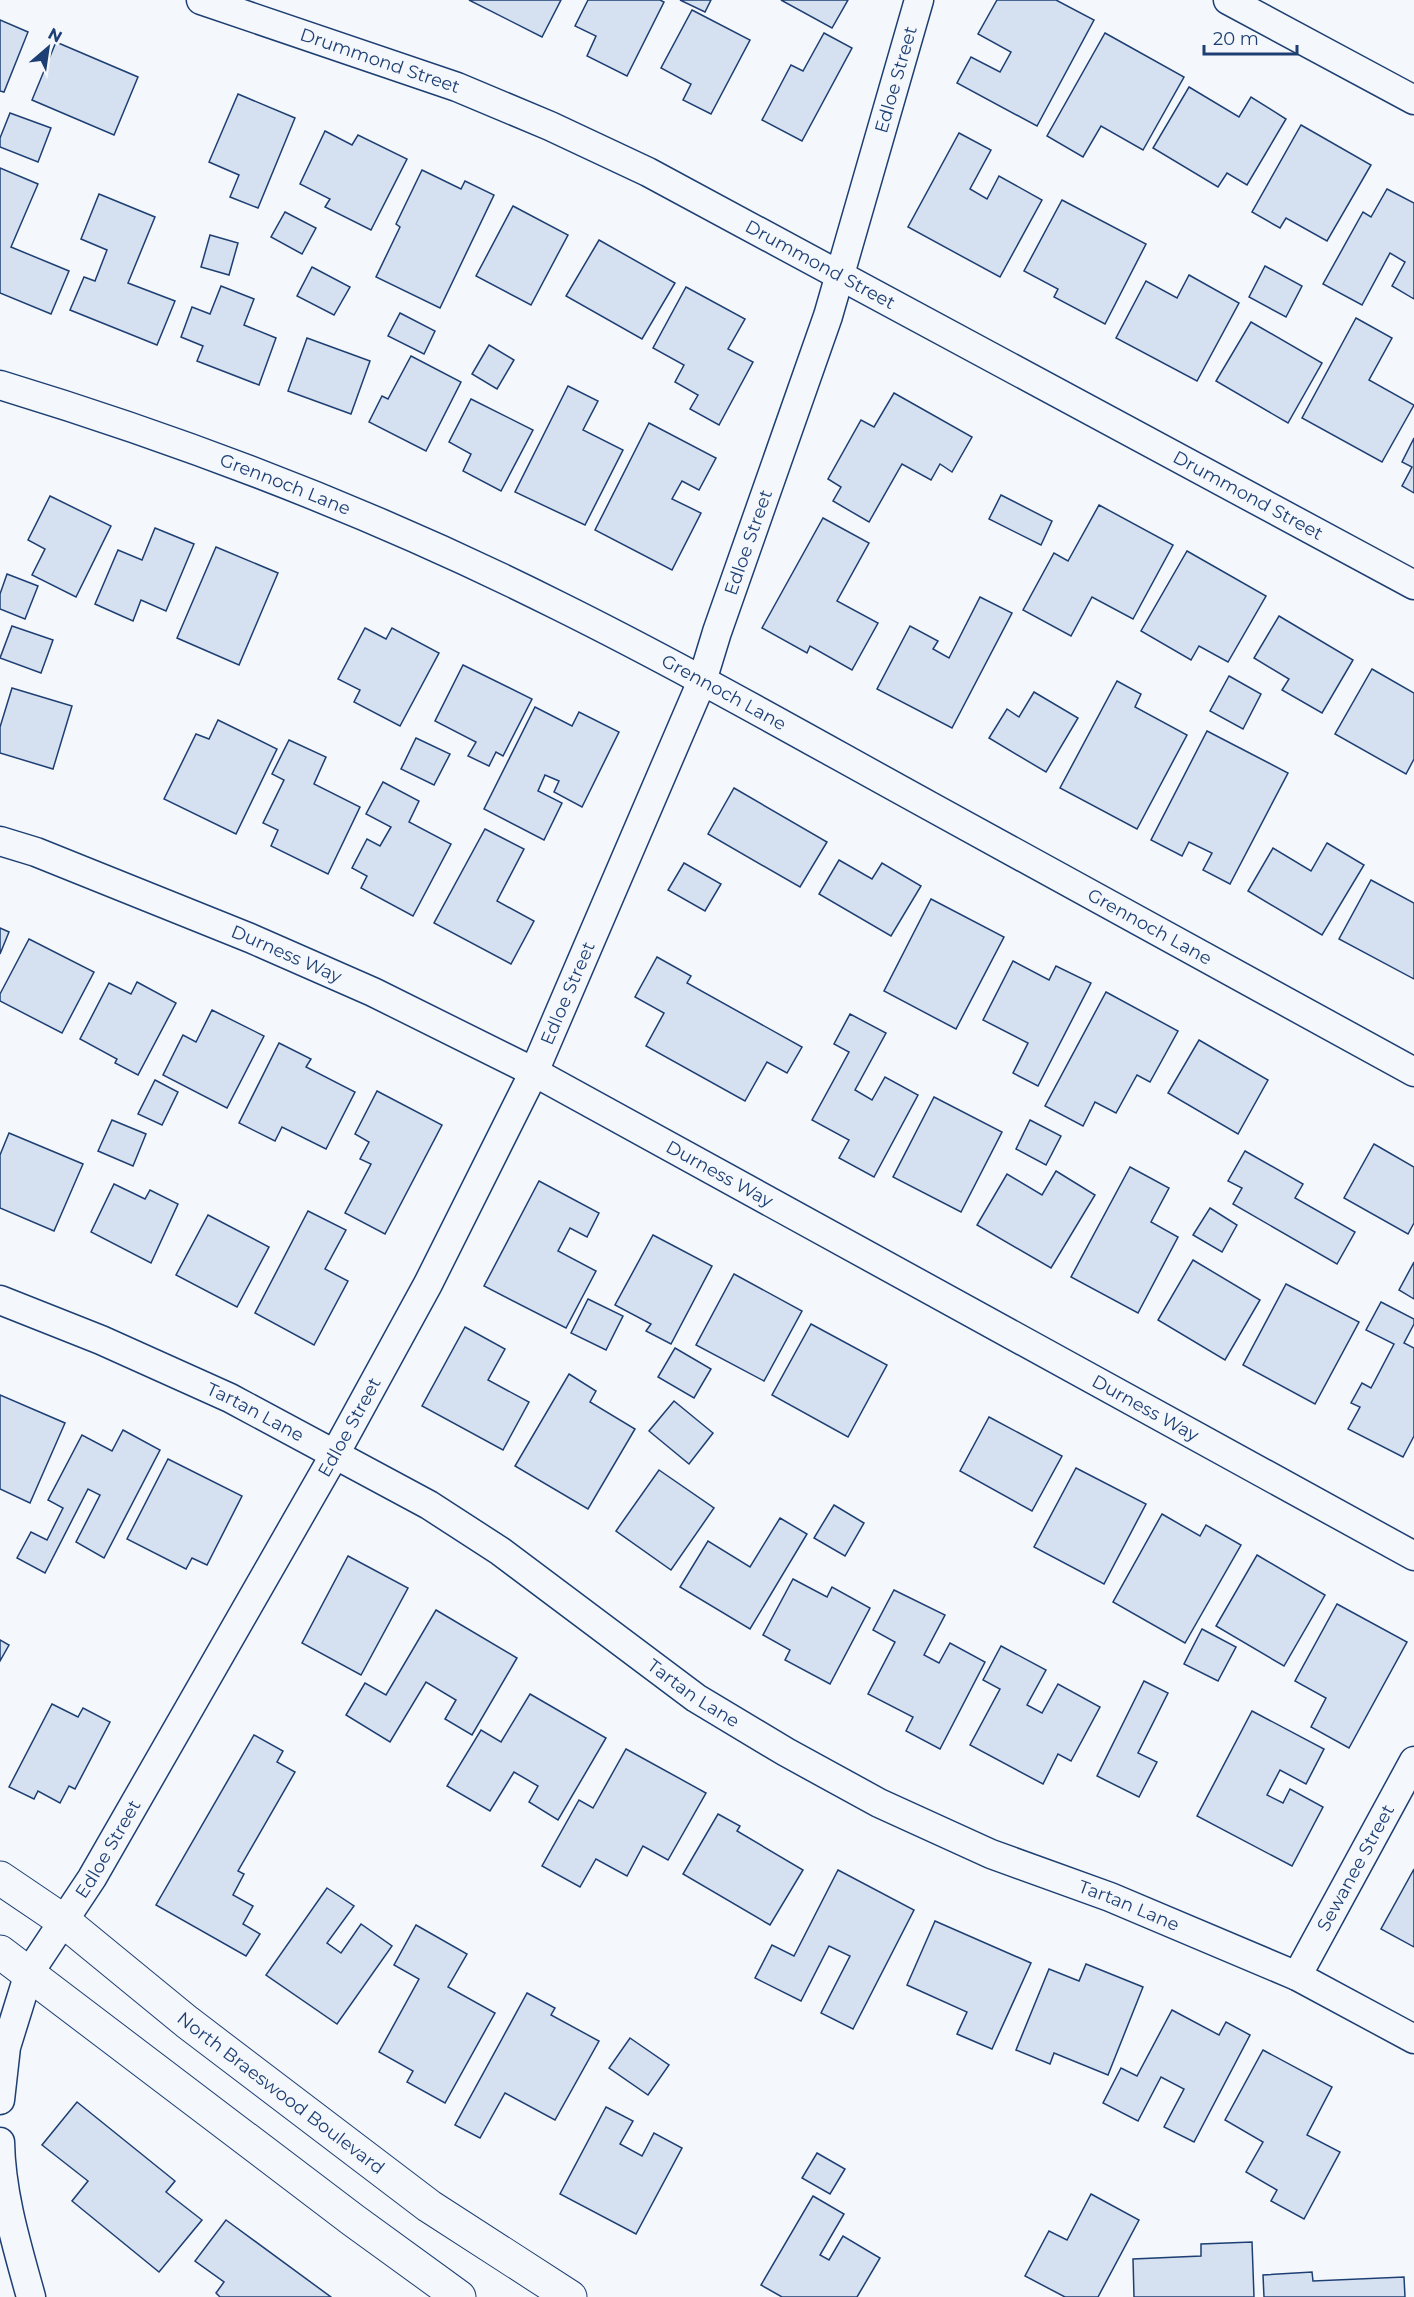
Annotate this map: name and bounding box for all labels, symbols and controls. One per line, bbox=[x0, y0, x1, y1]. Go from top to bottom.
north arrow bbox=[18, 18, 78, 78]
scale bar bbox=[1204, 18, 1297, 56]
street label: Drummond Street bbox=[297, 23, 463, 98]
text: N bbox=[45, 24, 65, 47]
street label: Edloe Street bbox=[870, 24, 922, 136]
text: 20 m bbox=[1213, 28, 1259, 50]
street label: Drummond Street bbox=[741, 215, 899, 314]
street label: Drummond Street bbox=[1169, 446, 1327, 545]
street label: Grennoch Lane bbox=[217, 449, 354, 520]
street label: Edloe Street bbox=[720, 487, 777, 598]
street label: Grennoch Lane bbox=[658, 650, 790, 735]
street label: Grennoch Lane bbox=[1084, 884, 1216, 970]
street label: Durness Way bbox=[228, 921, 345, 988]
street label: Edloe Street bbox=[536, 938, 600, 1048]
street label: Durness Way bbox=[662, 1136, 777, 1212]
street label: Durness Way bbox=[1088, 1370, 1203, 1446]
street label: Edloe Street bbox=[313, 1374, 386, 1481]
street label: Tartan Lane bbox=[203, 1378, 308, 1447]
street label: Tartan Lane bbox=[643, 1654, 744, 1733]
street label: Edloe Street bbox=[71, 1796, 145, 1902]
street label: Sewanee Street bbox=[1312, 1801, 1399, 1935]
street label: Tartan Lane bbox=[1076, 1876, 1183, 1936]
street label: North Braeswood Boulevard bbox=[173, 2007, 389, 2179]

